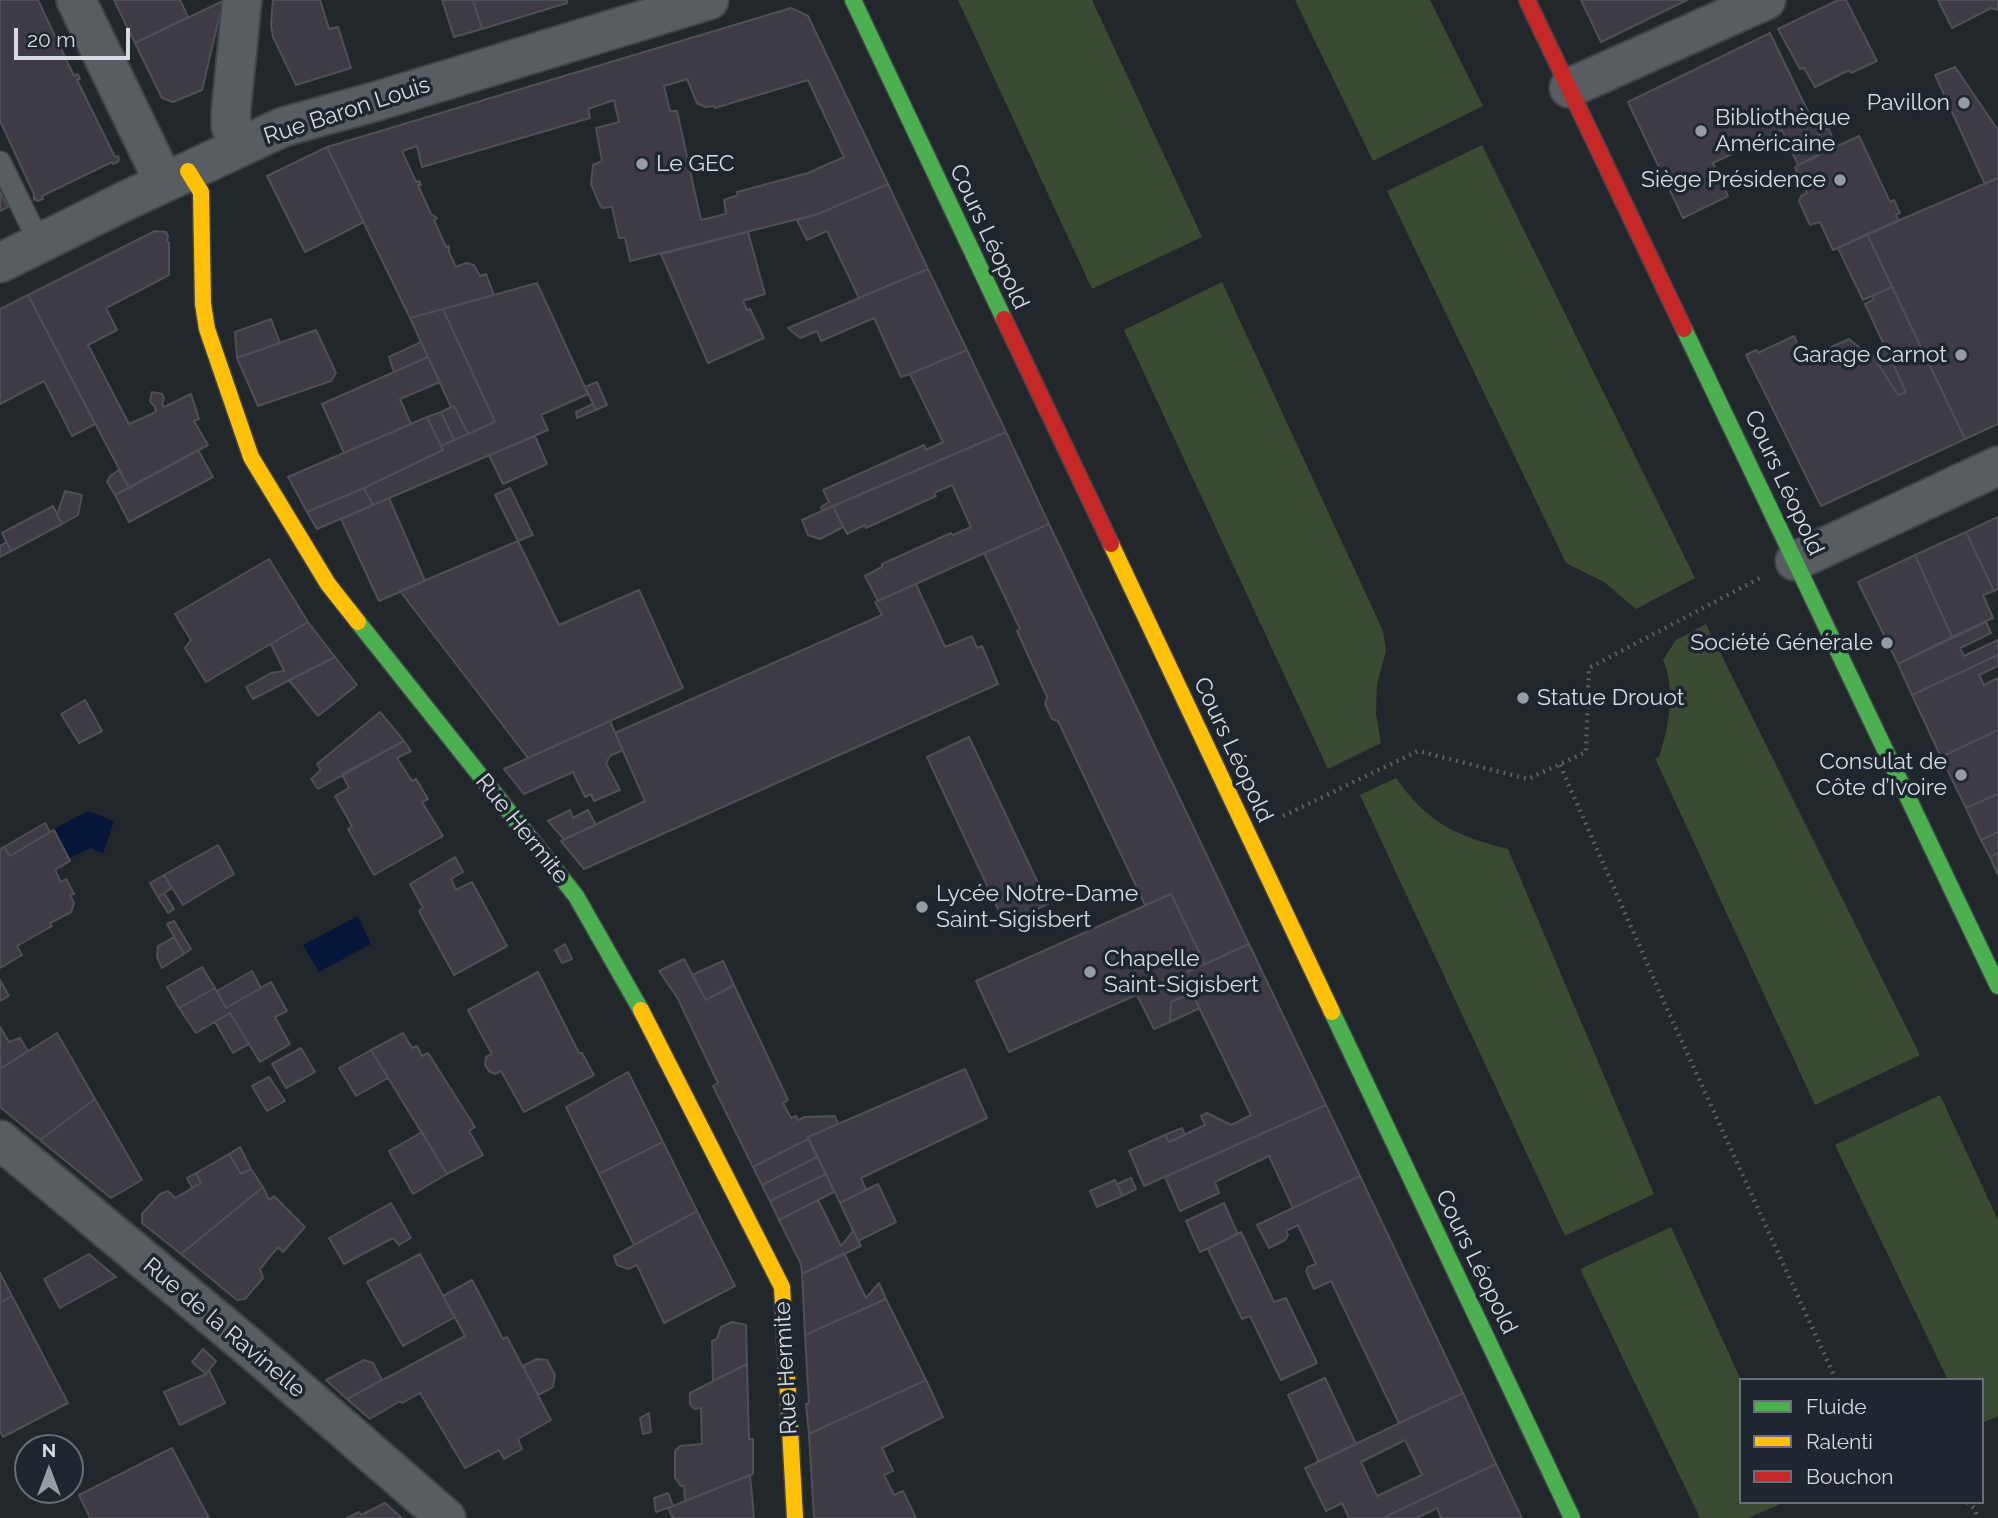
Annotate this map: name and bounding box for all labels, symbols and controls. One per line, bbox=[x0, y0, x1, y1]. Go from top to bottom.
scale bar bbox=[18, 14, 133, 58]
text: 20 m bbox=[27, 27, 75, 52]
street label: Rue Baron Louis bbox=[260, 71, 434, 151]
place label: Pavillon bbox=[1867, 89, 1950, 117]
marker: Pavillon bbox=[1956, 95, 1972, 111]
place label: Bibliothèque Américaine bbox=[1715, 104, 1850, 158]
marker: Bibliothèque Américaine bbox=[1693, 123, 1709, 139]
place label: Le GEC bbox=[656, 150, 734, 178]
marker: Le GEC bbox=[634, 156, 650, 172]
street label: Cours Léopold bbox=[943, 160, 1035, 314]
place label: Siège Présidence bbox=[1641, 166, 1826, 194]
marker: Siège Présidence bbox=[1832, 172, 1848, 188]
place label: Garage Carnot bbox=[1793, 341, 1947, 369]
marker: Garage Carnot bbox=[1953, 347, 1969, 363]
street label: Cours Léopold bbox=[1738, 406, 1830, 560]
place label: Société Générale bbox=[1690, 629, 1873, 657]
marker: Société Générale bbox=[1879, 635, 1895, 651]
street label: Cours Léopold bbox=[1187, 673, 1279, 827]
place label: Statue Drouot bbox=[1537, 684, 1684, 712]
marker: Statue Drouot bbox=[1515, 690, 1531, 706]
place label: Consulat de Côte d’Ivoire bbox=[1815, 748, 1947, 802]
marker: Consulat de Côte d’Ivoire bbox=[1953, 767, 1969, 783]
street label: Rue Hermite bbox=[469, 768, 575, 890]
place label: Lycée Notre-Dame Saint-Sigisbert bbox=[936, 880, 1138, 934]
marker: Lycée Notre-Dame Saint-Sigisbert bbox=[914, 899, 930, 915]
place label: Chapelle Saint-Sigisbert bbox=[1104, 945, 1259, 999]
marker: Chapelle Saint-Sigisbert bbox=[1082, 964, 1098, 980]
street label: Cours Léopold bbox=[1429, 1185, 1523, 1339]
street label: Rue de la Ravinelle bbox=[137, 1252, 311, 1404]
street label: Rue Hermite bbox=[769, 1301, 803, 1435]
legend bbox=[1739, 1378, 1984, 1504]
text: Fluide bbox=[1806, 1394, 1867, 1419]
text: Ralenti bbox=[1806, 1429, 1873, 1454]
north arrow bbox=[14, 1434, 84, 1504]
text: N bbox=[42, 1439, 56, 1461]
text: Bouchon bbox=[1806, 1464, 1893, 1489]

